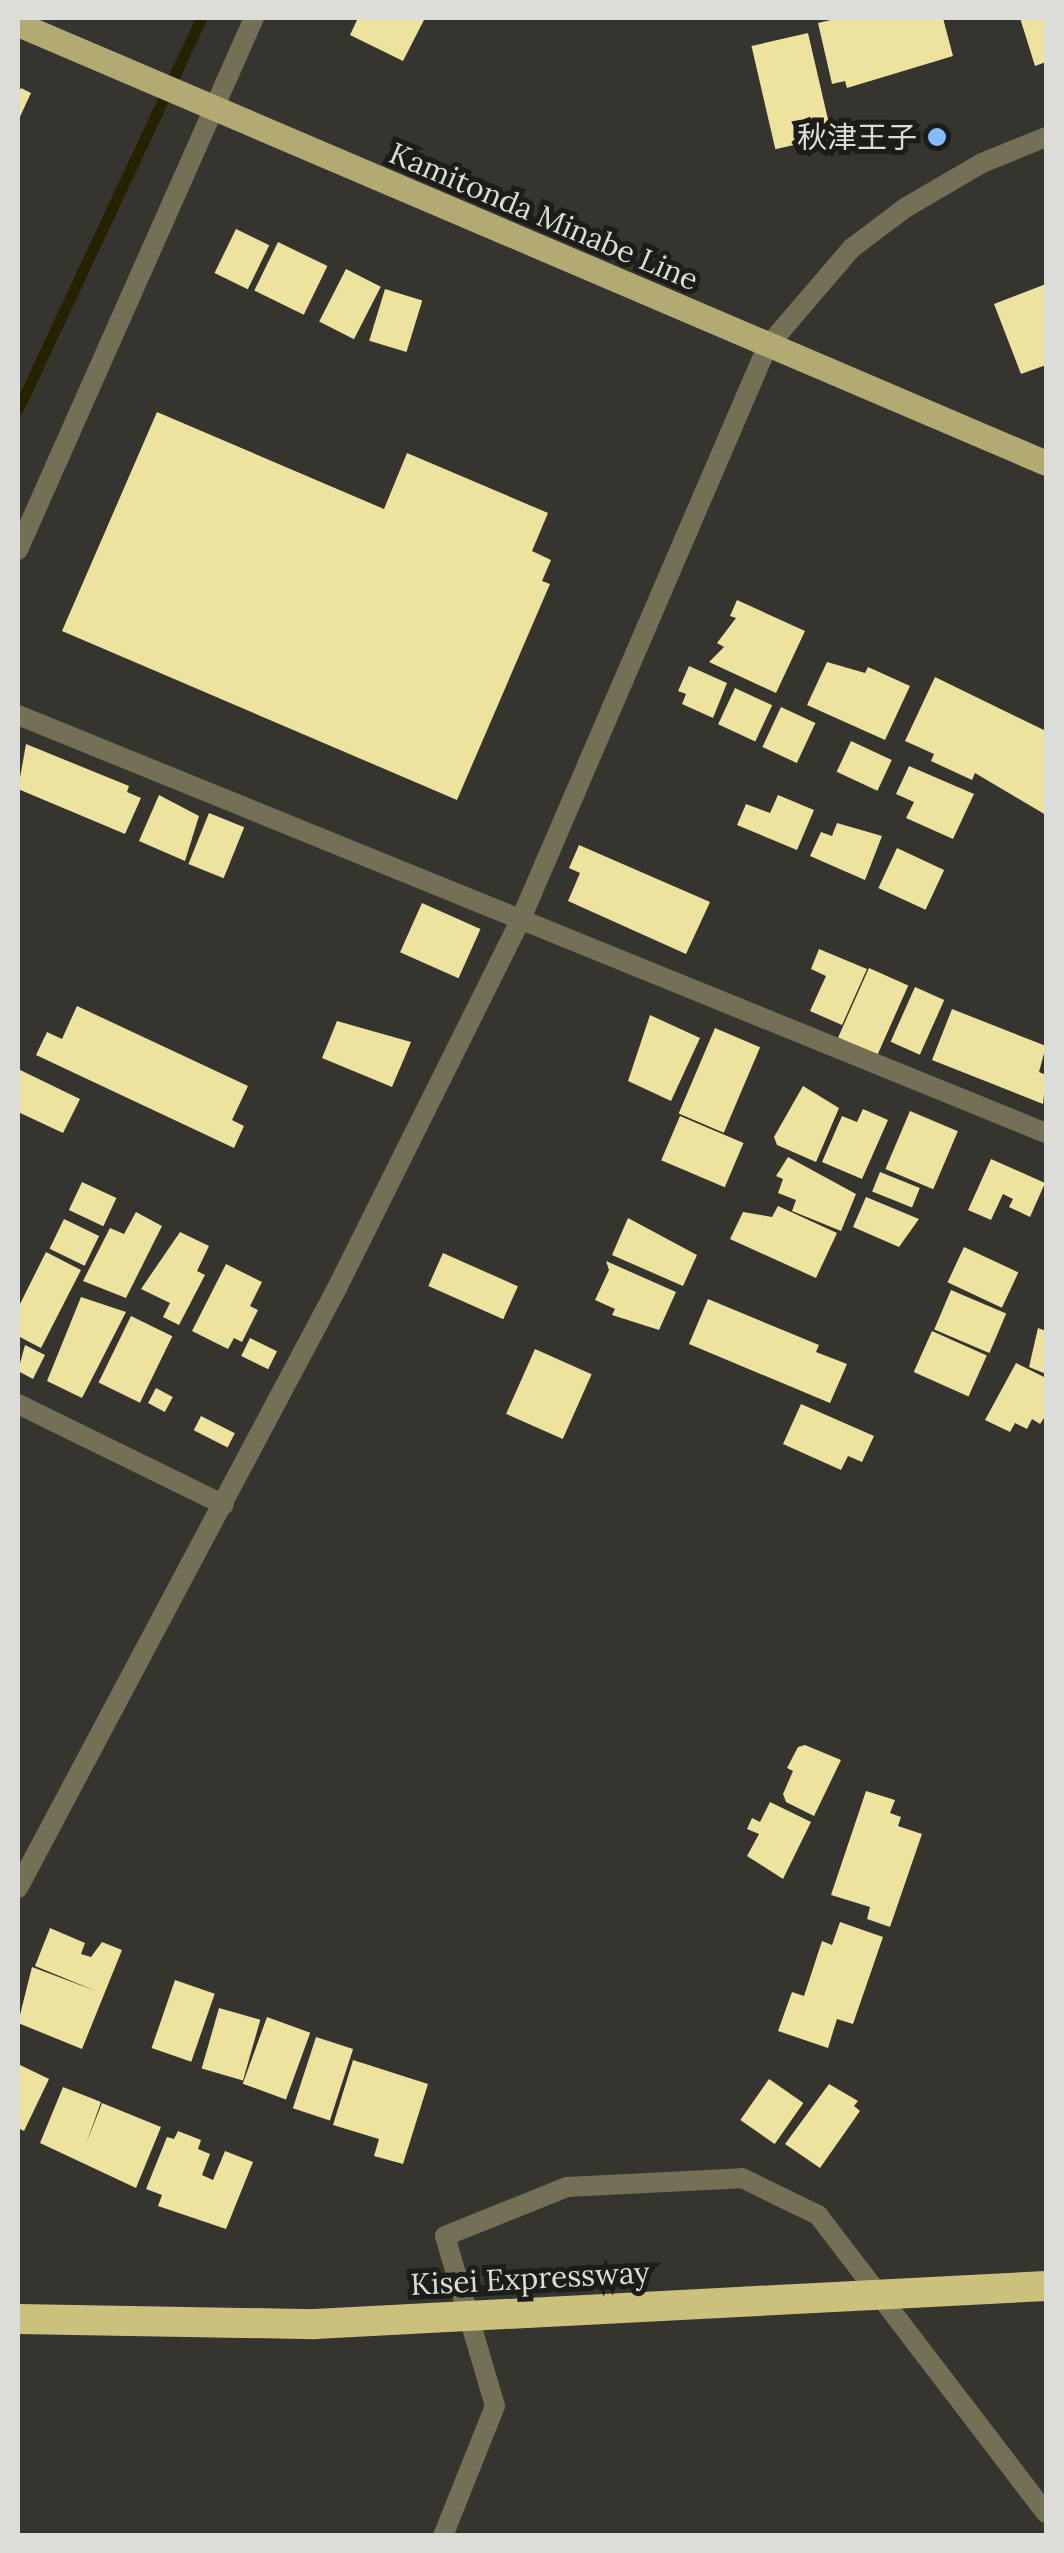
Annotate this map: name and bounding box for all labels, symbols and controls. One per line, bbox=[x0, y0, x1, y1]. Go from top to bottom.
place label: 秋津王子 bbox=[797, 119, 917, 155]
marker: 秋津王子 bbox=[926, 126, 948, 148]
street label: Kamitonda Minabe Line bbox=[384, 135, 704, 297]
street label: Kisei Expressway bbox=[410, 2254, 650, 2302]

